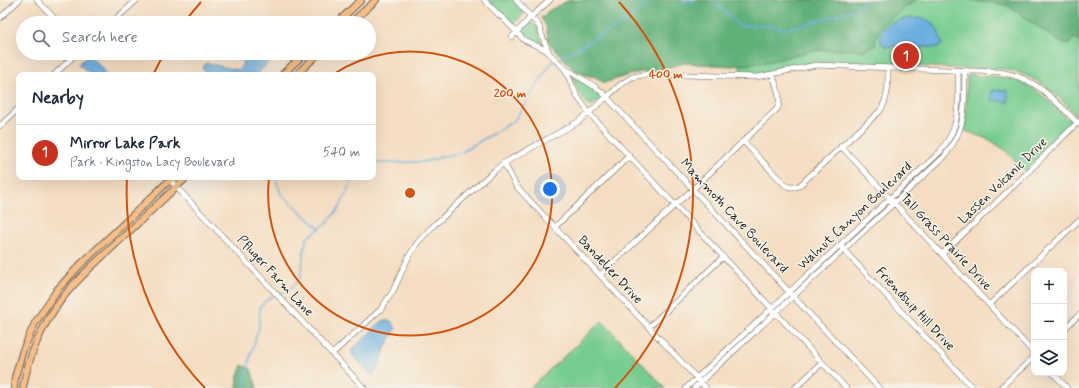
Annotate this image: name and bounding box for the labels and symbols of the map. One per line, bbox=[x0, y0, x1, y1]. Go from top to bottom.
pin: 1 bbox=[893, 41, 919, 71]
text: 400 m bbox=[649, 67, 683, 83]
text: 200 m bbox=[494, 86, 527, 102]
street label: Lassen Volcanic Drive bbox=[955, 134, 1051, 228]
street label: Mammoth Cave Boulevard bbox=[676, 155, 792, 277]
street label: Walnut Canyon Boulevard bbox=[794, 158, 916, 274]
your location bbox=[540, 179, 560, 199]
centre of rings bbox=[403, 186, 417, 200]
street label: Tall Grass Prairie Drive bbox=[896, 190, 996, 294]
street label: Pfluger Farm Lane bbox=[233, 232, 317, 320]
street label: Bandelier Drive bbox=[574, 232, 646, 308]
street label: Friendship Hill Drive bbox=[872, 263, 958, 355]

